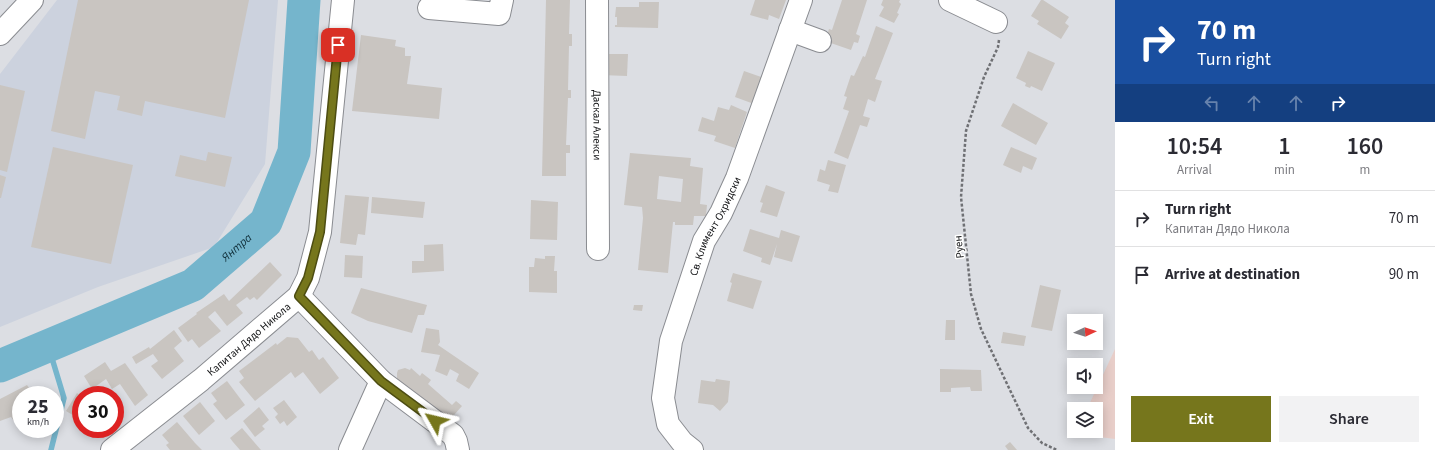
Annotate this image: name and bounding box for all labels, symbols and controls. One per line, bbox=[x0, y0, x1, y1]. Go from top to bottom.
text: 70 m bbox=[1197, 10, 1256, 50]
icon: right bbox=[1131, 16, 1183, 68]
pin bbox=[321, 28, 355, 62]
icon: arrive bbox=[327, 34, 349, 56]
text: Turn right bbox=[1197, 47, 1271, 72]
street label: Даскал Алекси bbox=[590, 90, 605, 160]
icon: left bbox=[1201, 92, 1223, 114]
icon: ahead bbox=[1243, 92, 1265, 114]
icon: ahead bbox=[1285, 92, 1307, 114]
icon: right bbox=[1327, 92, 1349, 114]
text: 10:54 bbox=[1167, 129, 1222, 164]
text: 1 bbox=[1278, 129, 1291, 164]
text: 160 bbox=[1347, 129, 1383, 164]
text: Arrival bbox=[1177, 161, 1212, 179]
text: min bbox=[1274, 161, 1295, 179]
text: m bbox=[1360, 161, 1370, 179]
street label: Св. Климент Охридски bbox=[686, 174, 744, 278]
text: Turn right bbox=[1165, 199, 1231, 220]
icon: right bbox=[1131, 208, 1153, 230]
text: 70 m bbox=[1389, 208, 1419, 229]
text: Капитан Дядо Никола bbox=[1165, 220, 1290, 238]
water label: Янтра bbox=[217, 229, 256, 266]
street label: Руен bbox=[950, 235, 968, 259]
icon: arrive bbox=[1131, 264, 1153, 286]
text: Arrive at destination bbox=[1165, 264, 1300, 285]
text: 90 m bbox=[1389, 264, 1419, 285]
street label: Капитан Дядо Никола bbox=[204, 299, 294, 379]
north arrow bbox=[1067, 314, 1103, 350]
map controls bbox=[1067, 314, 1103, 438]
button: sound bbox=[1067, 358, 1103, 394]
speed limit sign: 30 bbox=[72, 386, 124, 438]
text: 25 bbox=[27, 393, 49, 421]
button: Exit bbox=[1131, 396, 1271, 442]
button: Share bbox=[1279, 396, 1419, 442]
position arrow bbox=[414, 400, 456, 442]
button: layers bbox=[1067, 402, 1103, 438]
text: km/h bbox=[27, 415, 49, 429]

